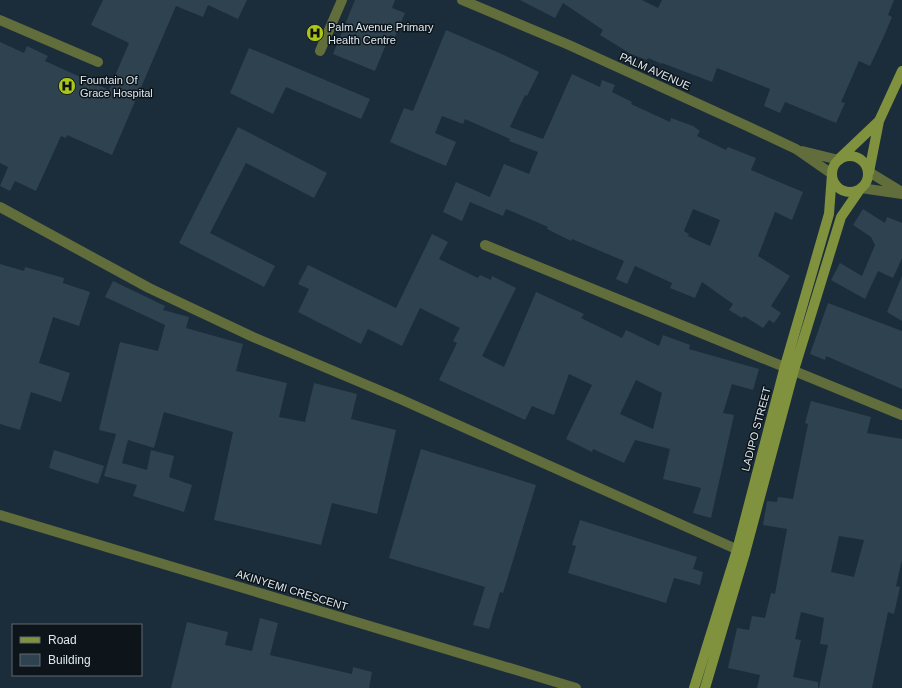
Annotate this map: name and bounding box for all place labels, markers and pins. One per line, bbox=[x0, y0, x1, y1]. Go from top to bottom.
place label: Palm Avenue Primary Health Centre bbox=[328, 21, 434, 46]
hospital icon: Palm Avenue Primary Health Centre bbox=[305, 23, 325, 43]
place label: Fountain Of Grace Hospital bbox=[80, 74, 153, 99]
hospital icon: Fountain Of Grace Hospital bbox=[57, 76, 77, 96]

